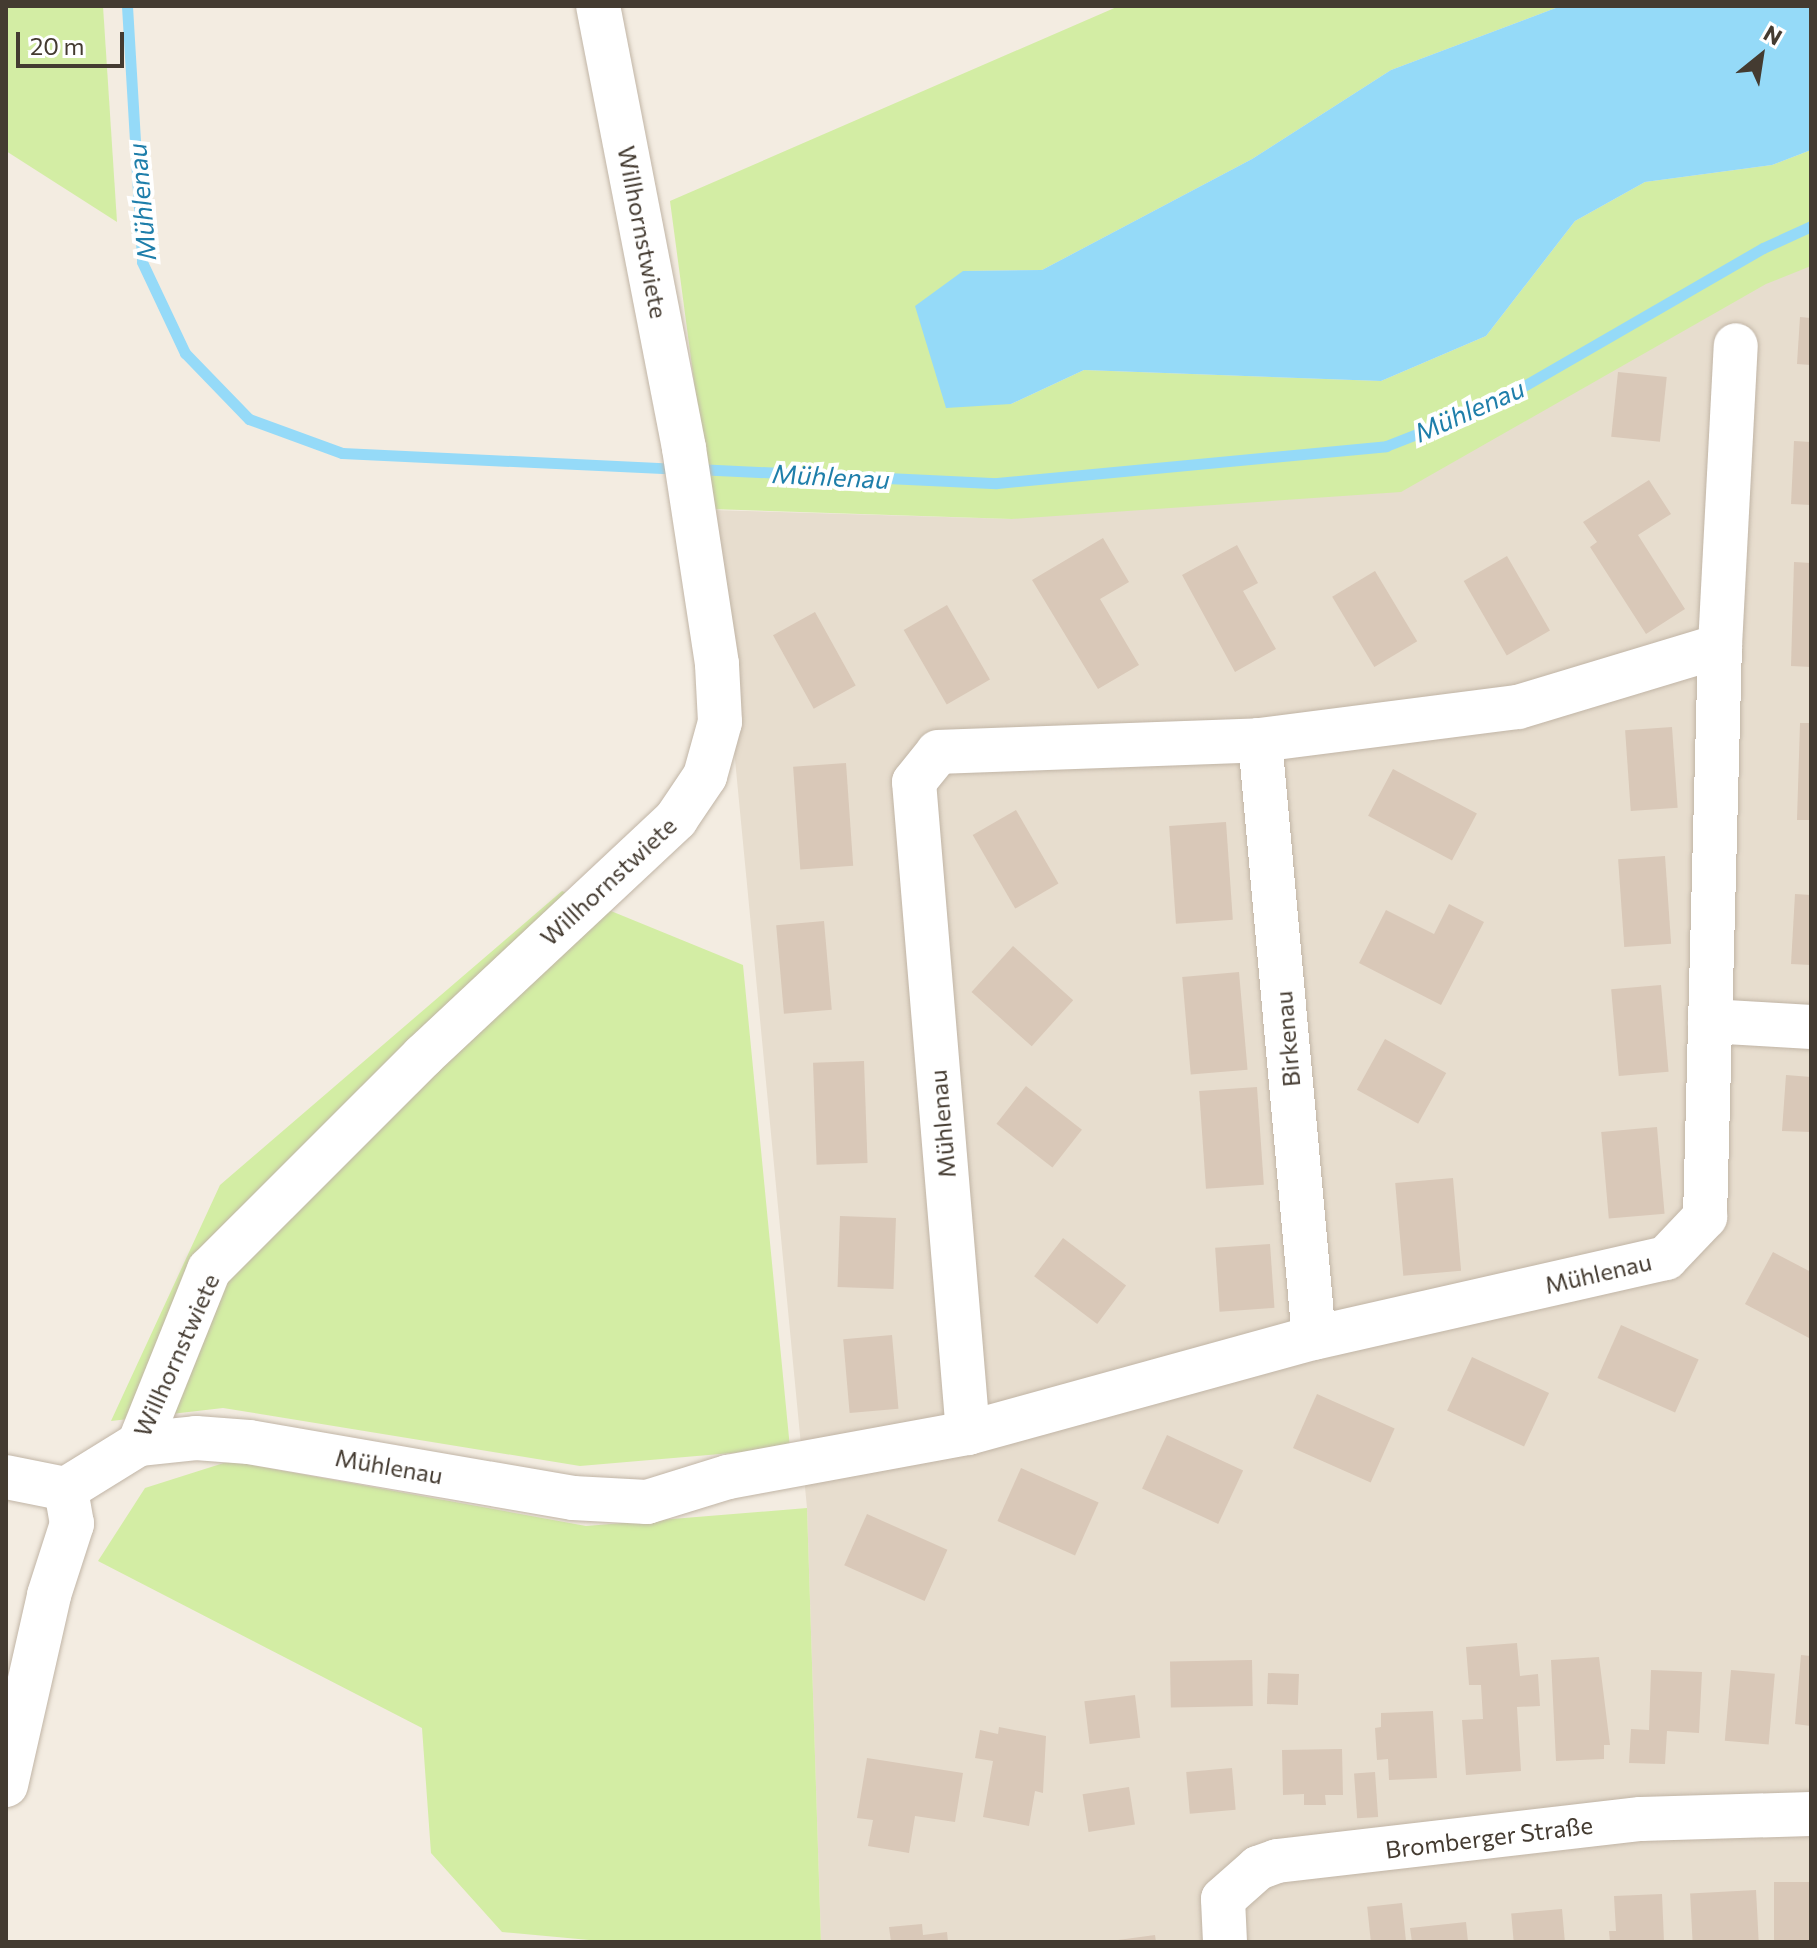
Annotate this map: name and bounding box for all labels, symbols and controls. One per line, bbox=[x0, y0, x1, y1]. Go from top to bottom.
scale bar bbox=[20, 16, 128, 66]
north arrow bbox=[1721, 16, 1801, 96]
text: N bbox=[1759, 19, 1787, 51]
text: 20 m bbox=[30, 31, 84, 60]
water label: Mühlenau bbox=[120, 142, 162, 262]
street label: Willhornstwiete bbox=[612, 143, 674, 321]
water label: Mühlenau bbox=[1409, 372, 1529, 448]
water label: Mühlenau bbox=[771, 457, 891, 495]
street label: Willhornstwiete bbox=[534, 811, 682, 951]
street label: Birkenau bbox=[1268, 990, 1306, 1088]
street label: Mühlenau bbox=[923, 1069, 961, 1179]
street label: Mühlenau bbox=[1542, 1247, 1654, 1299]
street label: Willhornstwiete bbox=[127, 1269, 225, 1441]
street label: Mühlenau bbox=[333, 1442, 445, 1490]
street label: Bromberger Straße bbox=[1384, 1810, 1594, 1864]

